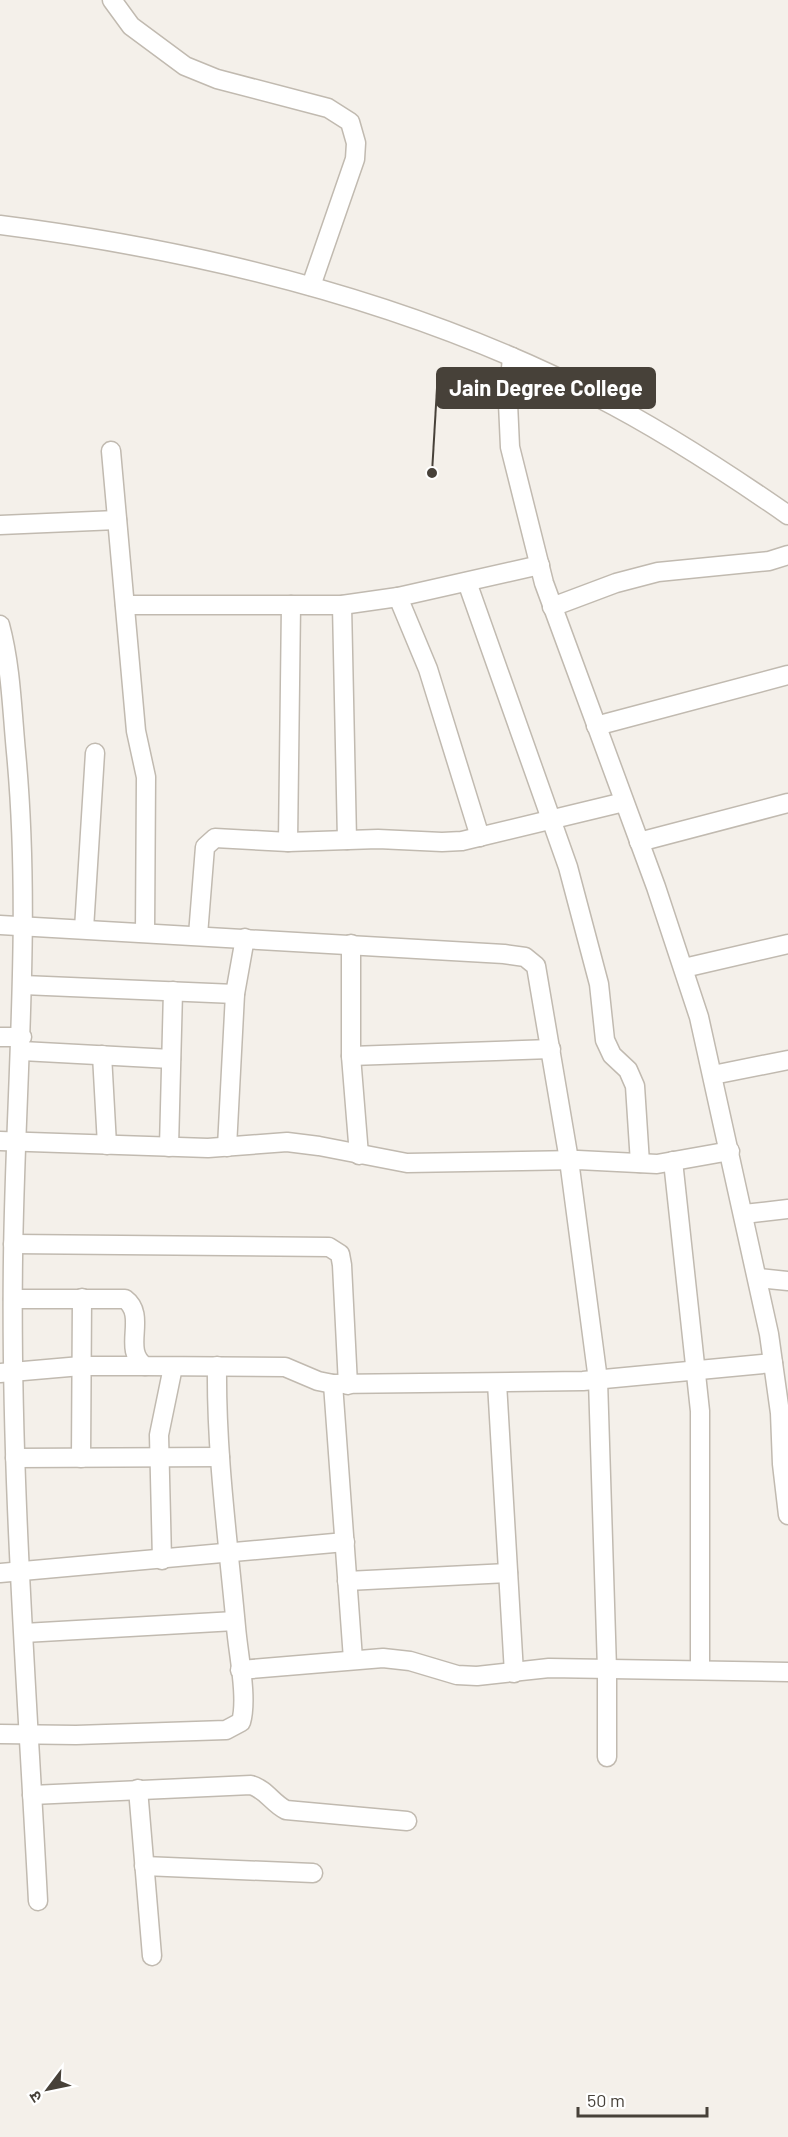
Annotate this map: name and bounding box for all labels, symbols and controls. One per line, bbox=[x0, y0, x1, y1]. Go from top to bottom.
callout: Jain Degree College bbox=[437, 368, 655, 408]
text: Jain Degree College bbox=[449, 374, 643, 400]
north arrow bbox=[18, 2059, 78, 2119]
scale bar bbox=[578, 2080, 707, 2118]
text: उ bbox=[24, 2088, 45, 2106]
text: 50 m bbox=[587, 2089, 625, 2111]

